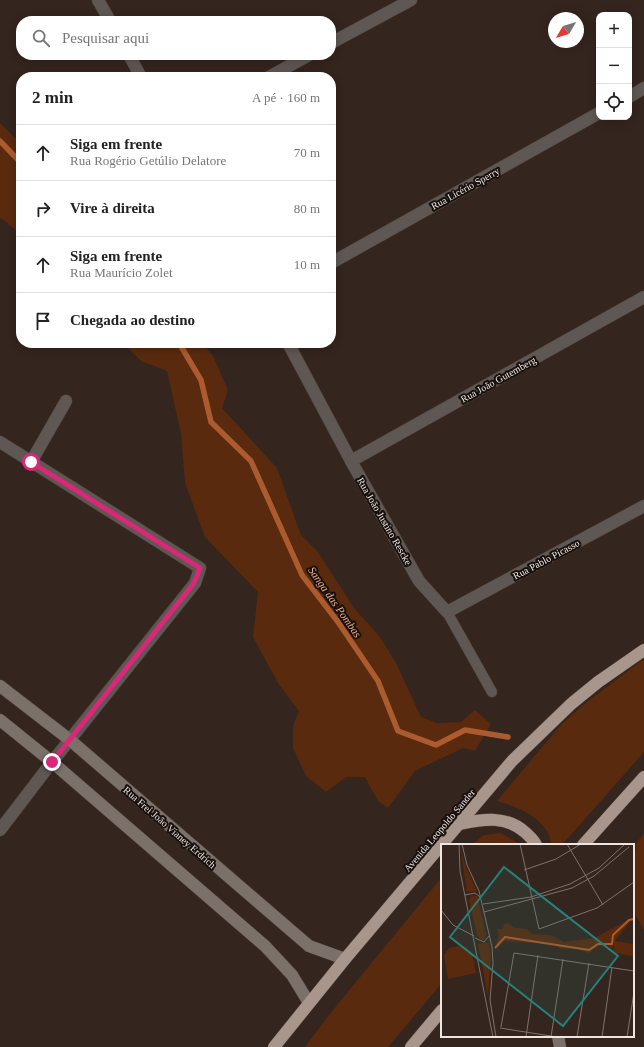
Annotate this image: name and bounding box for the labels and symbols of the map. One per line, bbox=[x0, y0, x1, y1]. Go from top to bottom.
north arrow bbox=[548, 12, 584, 48]
street label: Rua Licério Sperry bbox=[429, 165, 501, 212]
street label: Rua João Gutemberg bbox=[459, 354, 538, 405]
route start bbox=[22, 453, 40, 471]
street label: Rua João Justino Rescke bbox=[355, 476, 414, 567]
street label: Rua Pablo Picasso bbox=[511, 537, 581, 582]
water label: Sanga das Pombas bbox=[306, 564, 364, 640]
route end bbox=[43, 753, 61, 771]
street label: Rua Frei João Vianey Erdrich bbox=[121, 784, 218, 870]
street label: Avenida Leopoldo Sander bbox=[402, 786, 478, 874]
inset map bbox=[441, 844, 634, 1037]

